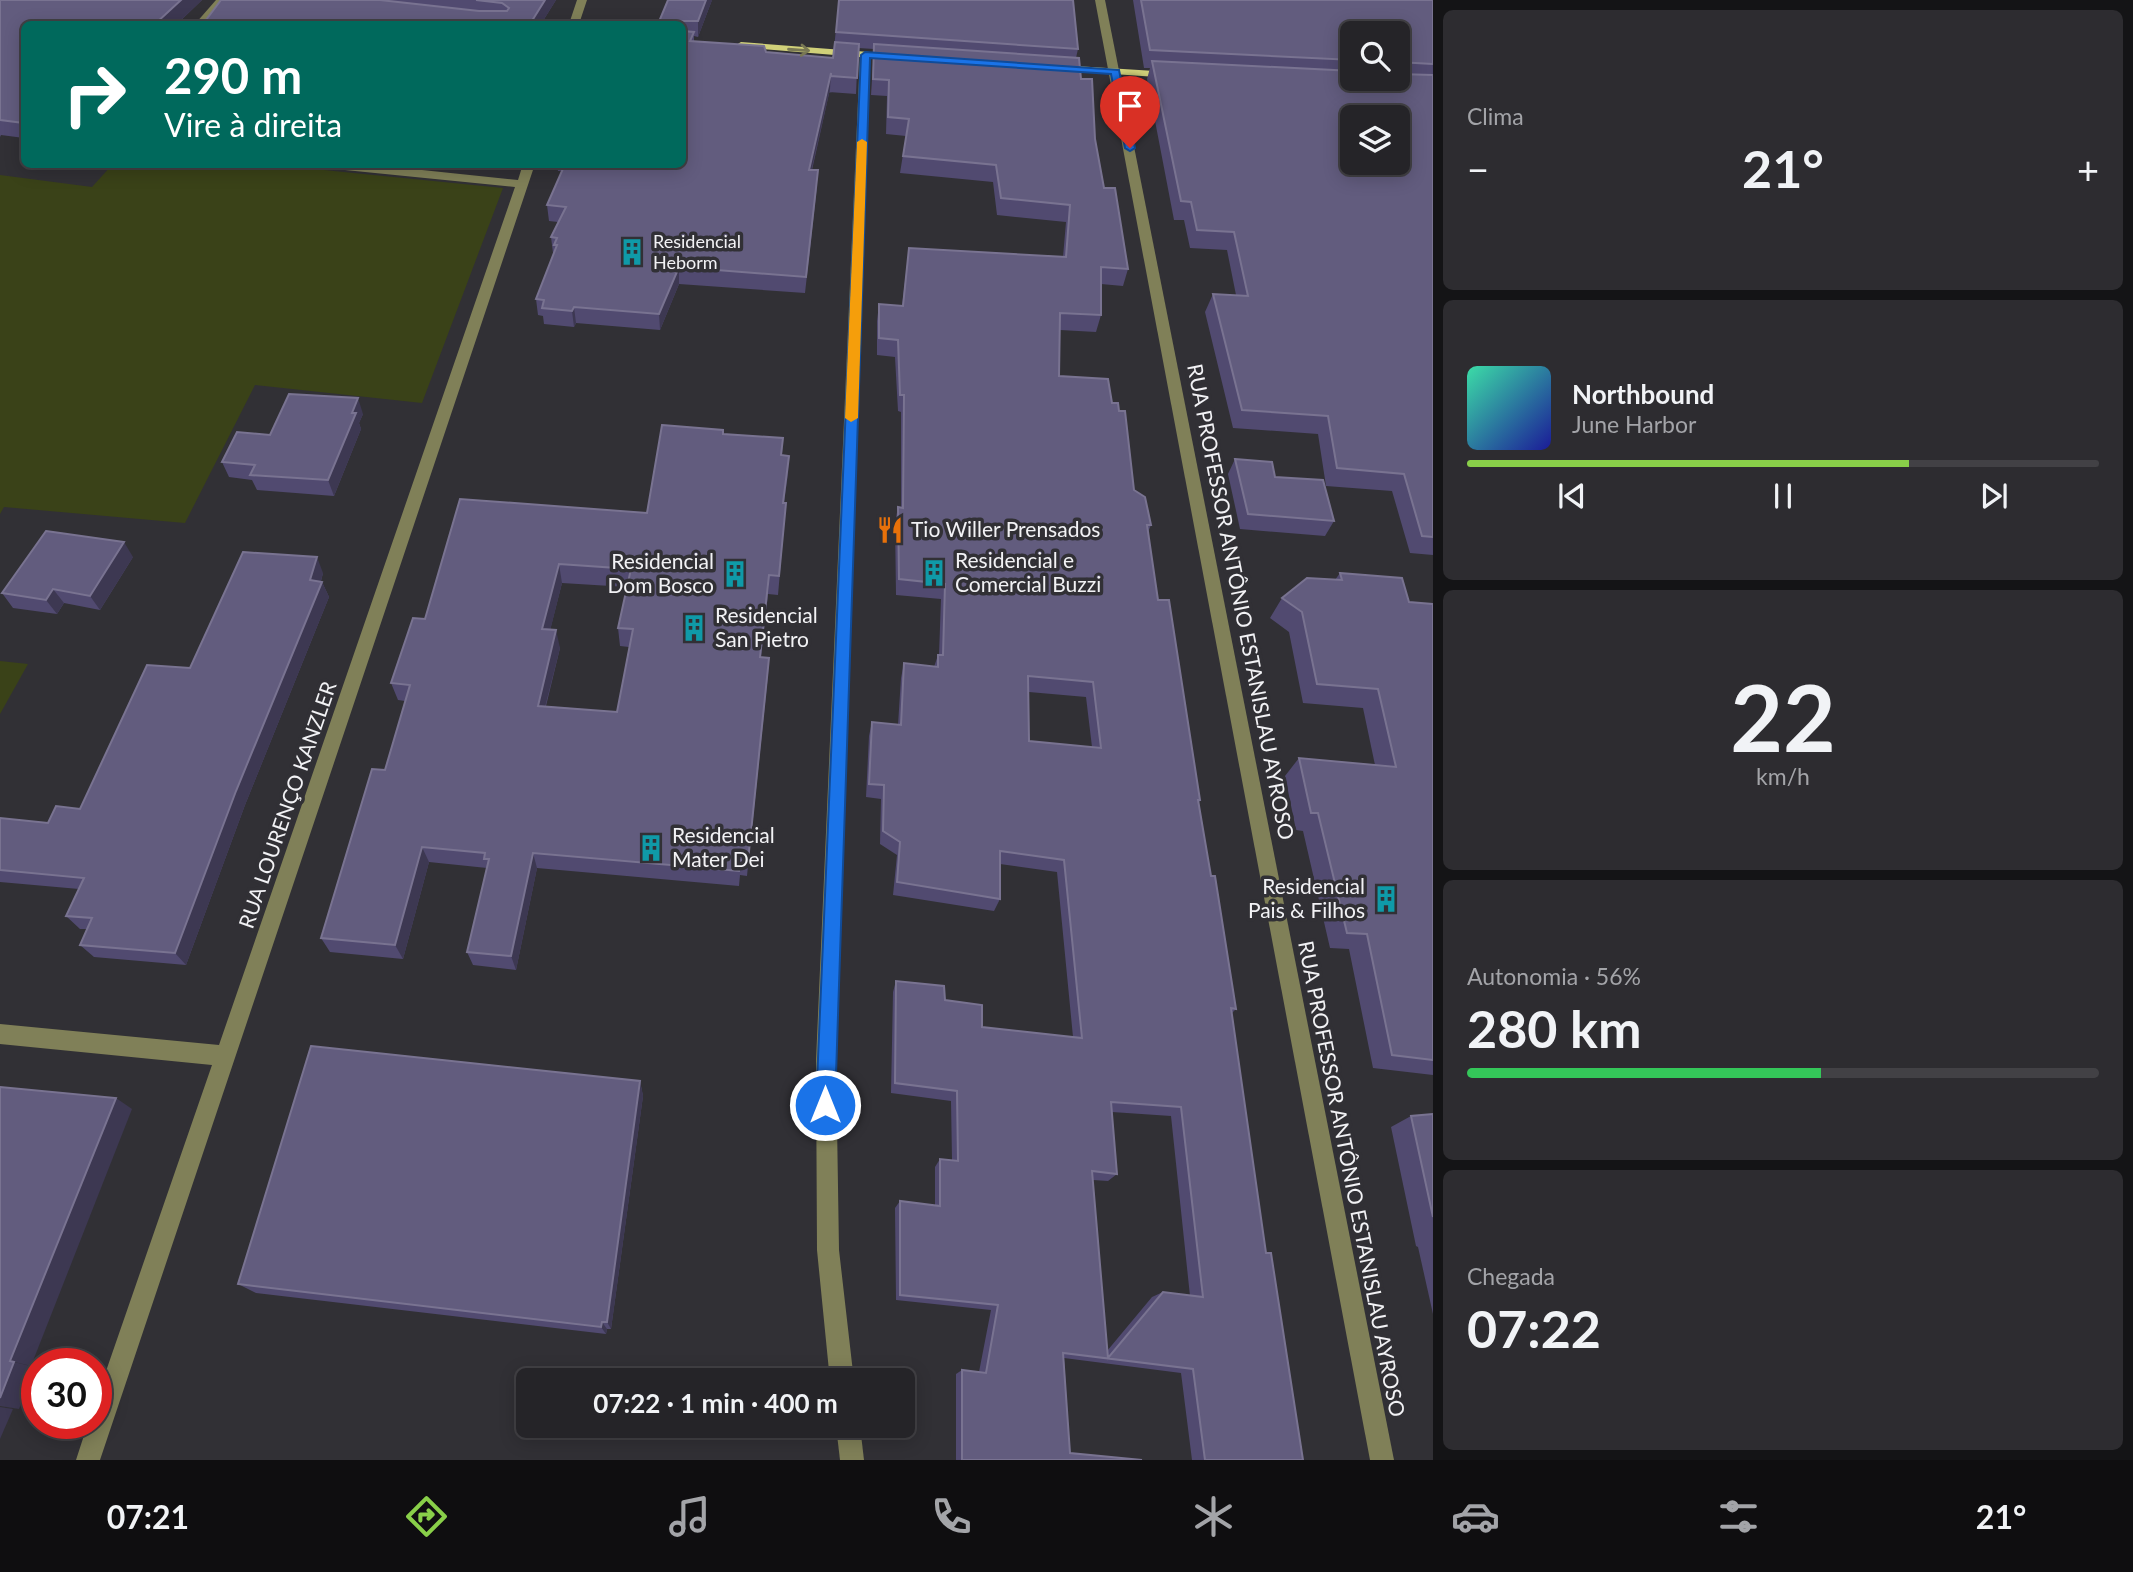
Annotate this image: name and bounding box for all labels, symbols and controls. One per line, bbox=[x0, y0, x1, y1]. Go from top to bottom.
map controls bbox=[1340, 21, 1410, 175]
button: search bbox=[1340, 21, 1410, 91]
one-way arrow bbox=[788, 44, 810, 57]
text: 290 m bbox=[164, 46, 302, 104]
icon: right bbox=[49, 49, 140, 140]
pin bbox=[1100, 76, 1160, 148]
icon: arrive bbox=[1111, 87, 1149, 125]
text: Clima bbox=[1467, 102, 1524, 130]
text: Vire à direita bbox=[164, 105, 342, 144]
button: layers bbox=[1340, 105, 1410, 175]
text: 21° bbox=[1742, 137, 1824, 199]
text: − bbox=[1467, 146, 1489, 192]
text: + bbox=[2077, 146, 2099, 192]
place label: Residencial Heborm bbox=[653, 230, 741, 273]
building icon: Residencial Heborm bbox=[617, 237, 647, 267]
street label: RUA PROFESSOR ANTÔNIO ESTANISLAU AYROSO bbox=[1183, 362, 1300, 842]
text: Northbound bbox=[1572, 378, 1714, 410]
text: June Harbor bbox=[1572, 410, 1696, 438]
icon: previous bbox=[1553, 477, 1591, 515]
icon: pause bbox=[1764, 477, 1802, 515]
icon: next bbox=[1975, 477, 2013, 515]
restaurant icon: Tio Willer Prensados bbox=[875, 515, 905, 545]
place label: Tio Willer Prensados bbox=[911, 516, 1100, 541]
place label: Residencial e Comercial Buzzi bbox=[955, 547, 1101, 596]
place label: Residencial Dom Bosco bbox=[607, 548, 714, 597]
building icon: Residencial e Comercial Buzzi bbox=[919, 558, 949, 588]
building icon: Residencial Dom Bosco bbox=[720, 559, 750, 589]
place label: Residencial San Pietro bbox=[715, 602, 818, 651]
building icon: Residencial San Pietro bbox=[679, 613, 709, 643]
text: 22 bbox=[1730, 662, 1836, 771]
street label: RUA LOURENÇO KANZLER bbox=[233, 677, 341, 931]
text: km/h bbox=[1756, 762, 1810, 790]
place label: Residencial Mater Dei bbox=[672, 822, 775, 871]
building icon: Residencial Mater Dei bbox=[636, 833, 666, 863]
place label: Residencial Pais & Filhos bbox=[1248, 873, 1365, 922]
building icon: Residencial Pais & Filhos bbox=[1371, 884, 1401, 914]
street label: RUA PROFESSOR ANTÔNIO ESTANISLAU AYROSO bbox=[1294, 939, 1411, 1419]
text: Autonomia · 56% bbox=[1467, 962, 1641, 990]
text: 280 km bbox=[1467, 997, 1641, 1059]
position arrow bbox=[788, 1068, 862, 1142]
text: Chegada bbox=[1467, 1262, 1555, 1290]
text: 07:22 bbox=[1467, 1297, 1601, 1359]
speed limit sign: 30 bbox=[21, 1348, 112, 1439]
text: 07:22 · 1 min · 400 m bbox=[593, 1387, 838, 1419]
icon: directions bbox=[402, 1492, 451, 1541]
icon: music bbox=[665, 1492, 714, 1541]
icon: phone bbox=[927, 1492, 976, 1541]
icon: climate bbox=[1189, 1492, 1238, 1541]
icon: car bbox=[1451, 1492, 1500, 1541]
icon: filters bbox=[1714, 1492, 1763, 1541]
text: 07:21 bbox=[107, 1497, 189, 1536]
text: 21° bbox=[1976, 1497, 2026, 1536]

